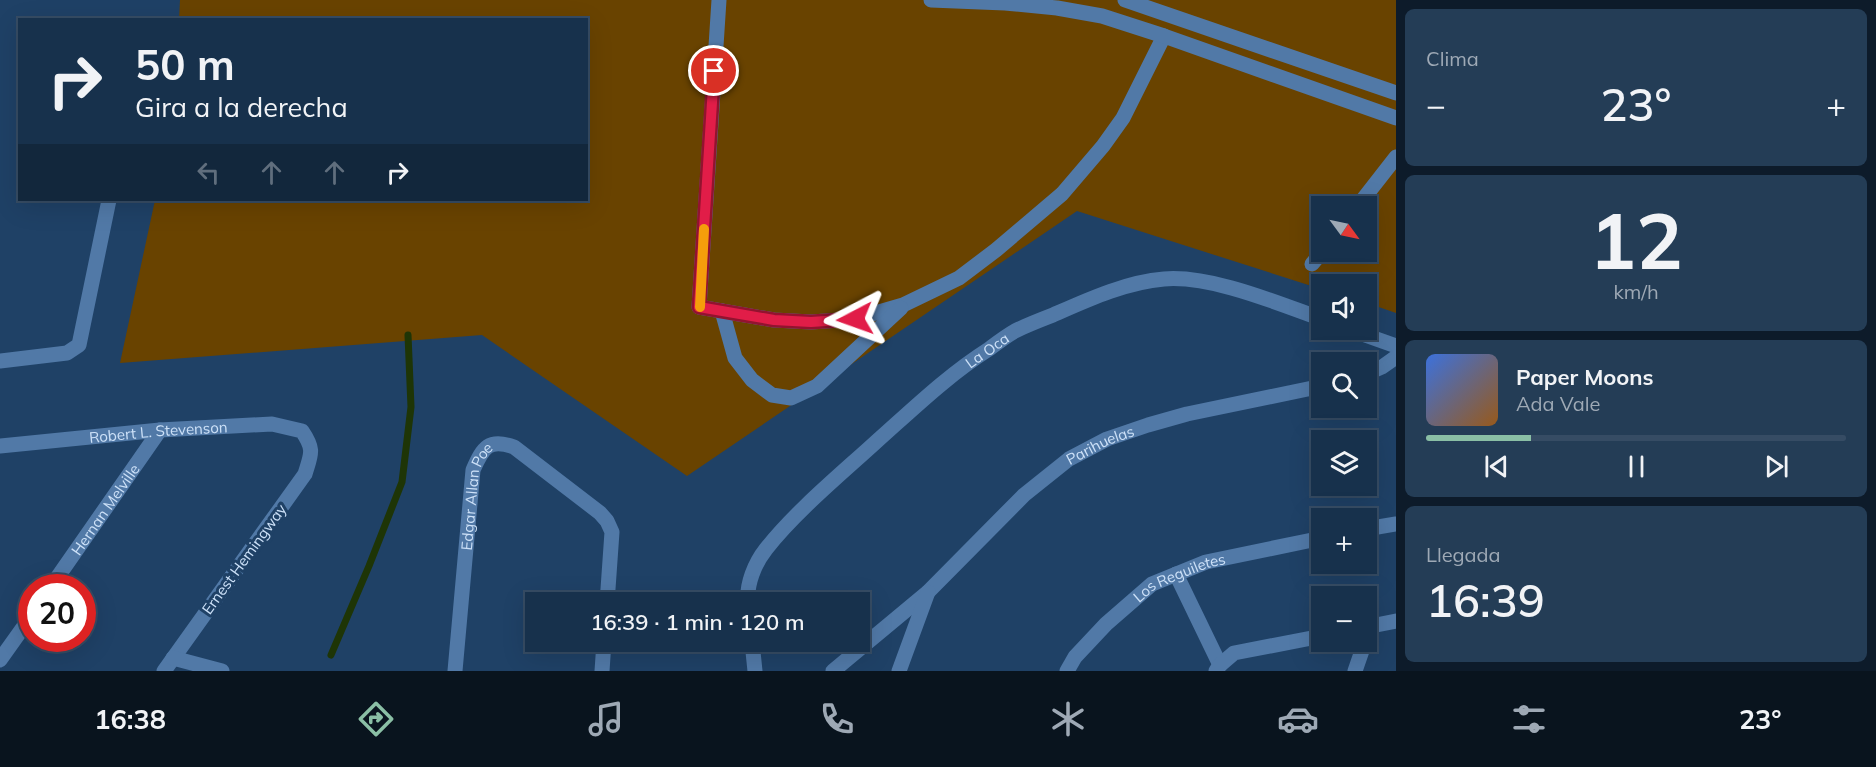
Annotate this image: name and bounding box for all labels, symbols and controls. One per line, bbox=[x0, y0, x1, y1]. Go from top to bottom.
text: 50 m bbox=[135, 38, 235, 91]
icon: right bbox=[36, 42, 114, 120]
pin bbox=[688, 45, 739, 96]
text: Clima bbox=[1426, 46, 1479, 71]
icon: arrive bbox=[697, 54, 730, 87]
text: 23° bbox=[1601, 76, 1671, 132]
text: − bbox=[1426, 84, 1446, 125]
text: + bbox=[1826, 84, 1846, 125]
text: Gira a la derecha bbox=[135, 90, 348, 124]
icon: left bbox=[192, 156, 225, 189]
icon: ahead bbox=[255, 156, 288, 189]
icon: ahead bbox=[318, 156, 351, 189]
icon: right bbox=[381, 156, 414, 189]
text: 12 bbox=[1589, 191, 1683, 289]
north arrow bbox=[1311, 196, 1377, 262]
map controls bbox=[1311, 196, 1377, 652]
button: sound bbox=[1311, 274, 1377, 340]
text: km/h bbox=[1613, 279, 1659, 304]
position arrow bbox=[823, 287, 887, 351]
street label: La Oca bbox=[961, 328, 1012, 372]
button: search bbox=[1311, 352, 1377, 418]
text: Paper Moons bbox=[1516, 363, 1654, 391]
text: Ada Vale bbox=[1516, 391, 1600, 416]
street label: Robert L. Stevenson bbox=[88, 417, 228, 447]
street label: Parihuelas bbox=[1063, 421, 1137, 468]
button: layers bbox=[1311, 430, 1377, 496]
street label: Edgar Allan Poe bbox=[456, 437, 496, 551]
icon: previous bbox=[1480, 450, 1513, 483]
icon: pause bbox=[1620, 450, 1653, 483]
icon: next bbox=[1760, 450, 1793, 483]
street label: Hernan Melville bbox=[66, 460, 143, 559]
street label: Ernest Hemingway bbox=[198, 500, 290, 618]
button: + bbox=[1311, 508, 1377, 574]
text: Llegada bbox=[1426, 542, 1501, 567]
street label: Los Reguiletes bbox=[1129, 549, 1227, 606]
text: 16:39 bbox=[1426, 572, 1545, 628]
speed limit sign: 20 bbox=[18, 574, 96, 652]
button: − bbox=[1311, 586, 1377, 652]
text: 16:39 · 1 min · 120 m bbox=[590, 608, 805, 636]
icon: directions bbox=[355, 698, 397, 740]
icon: music bbox=[585, 698, 627, 740]
icon: phone bbox=[816, 698, 858, 740]
icon: climate bbox=[1047, 698, 1089, 740]
icon: car bbox=[1277, 698, 1319, 740]
icon: filters bbox=[1508, 698, 1550, 740]
text: 16:38 bbox=[94, 702, 166, 736]
text: 23° bbox=[1739, 702, 1782, 736]

